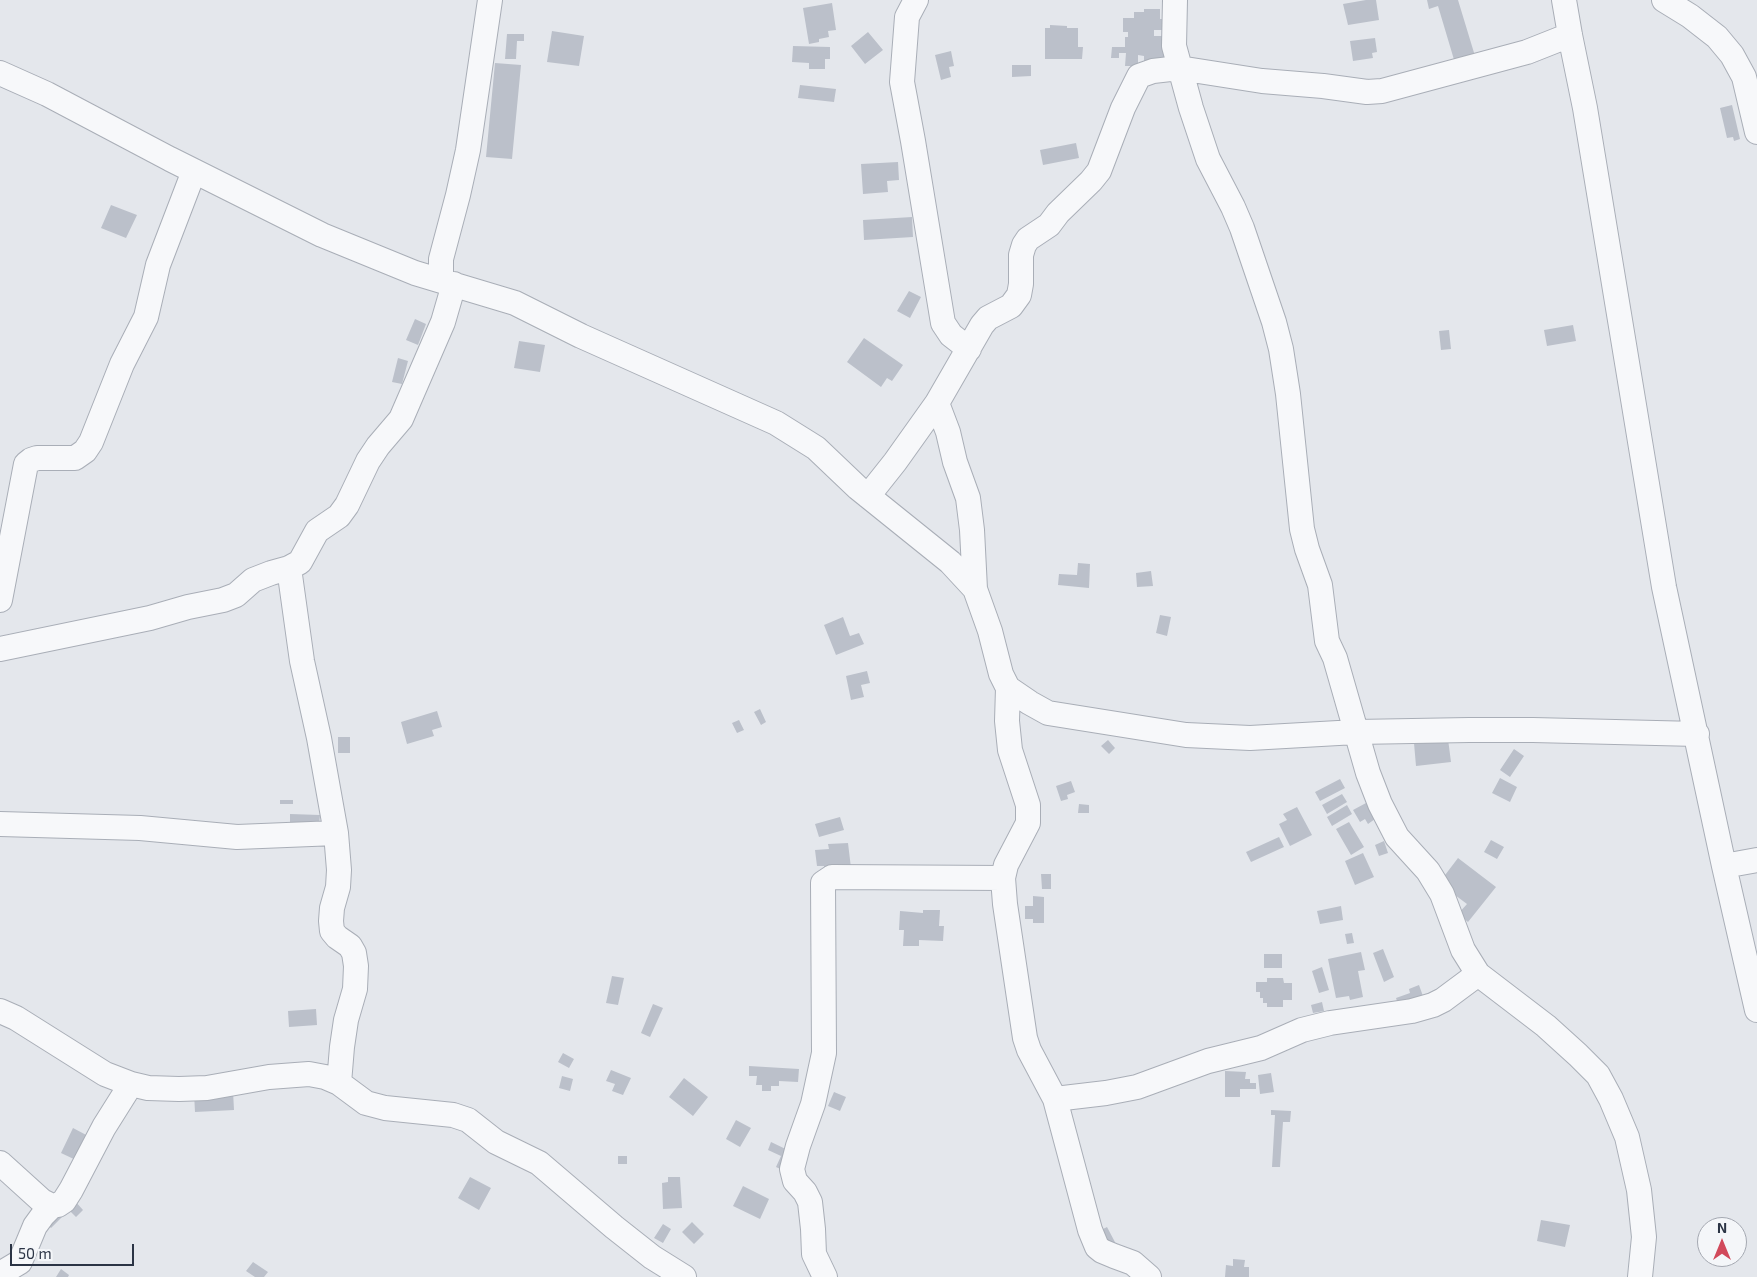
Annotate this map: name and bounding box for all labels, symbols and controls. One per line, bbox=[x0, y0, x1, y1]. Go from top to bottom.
north arrow bbox=[1697, 1217, 1747, 1267]
text: N bbox=[1717, 1219, 1727, 1236]
scale bar bbox=[12, 1234, 136, 1266]
text: 50 m bbox=[18, 1244, 52, 1262]

